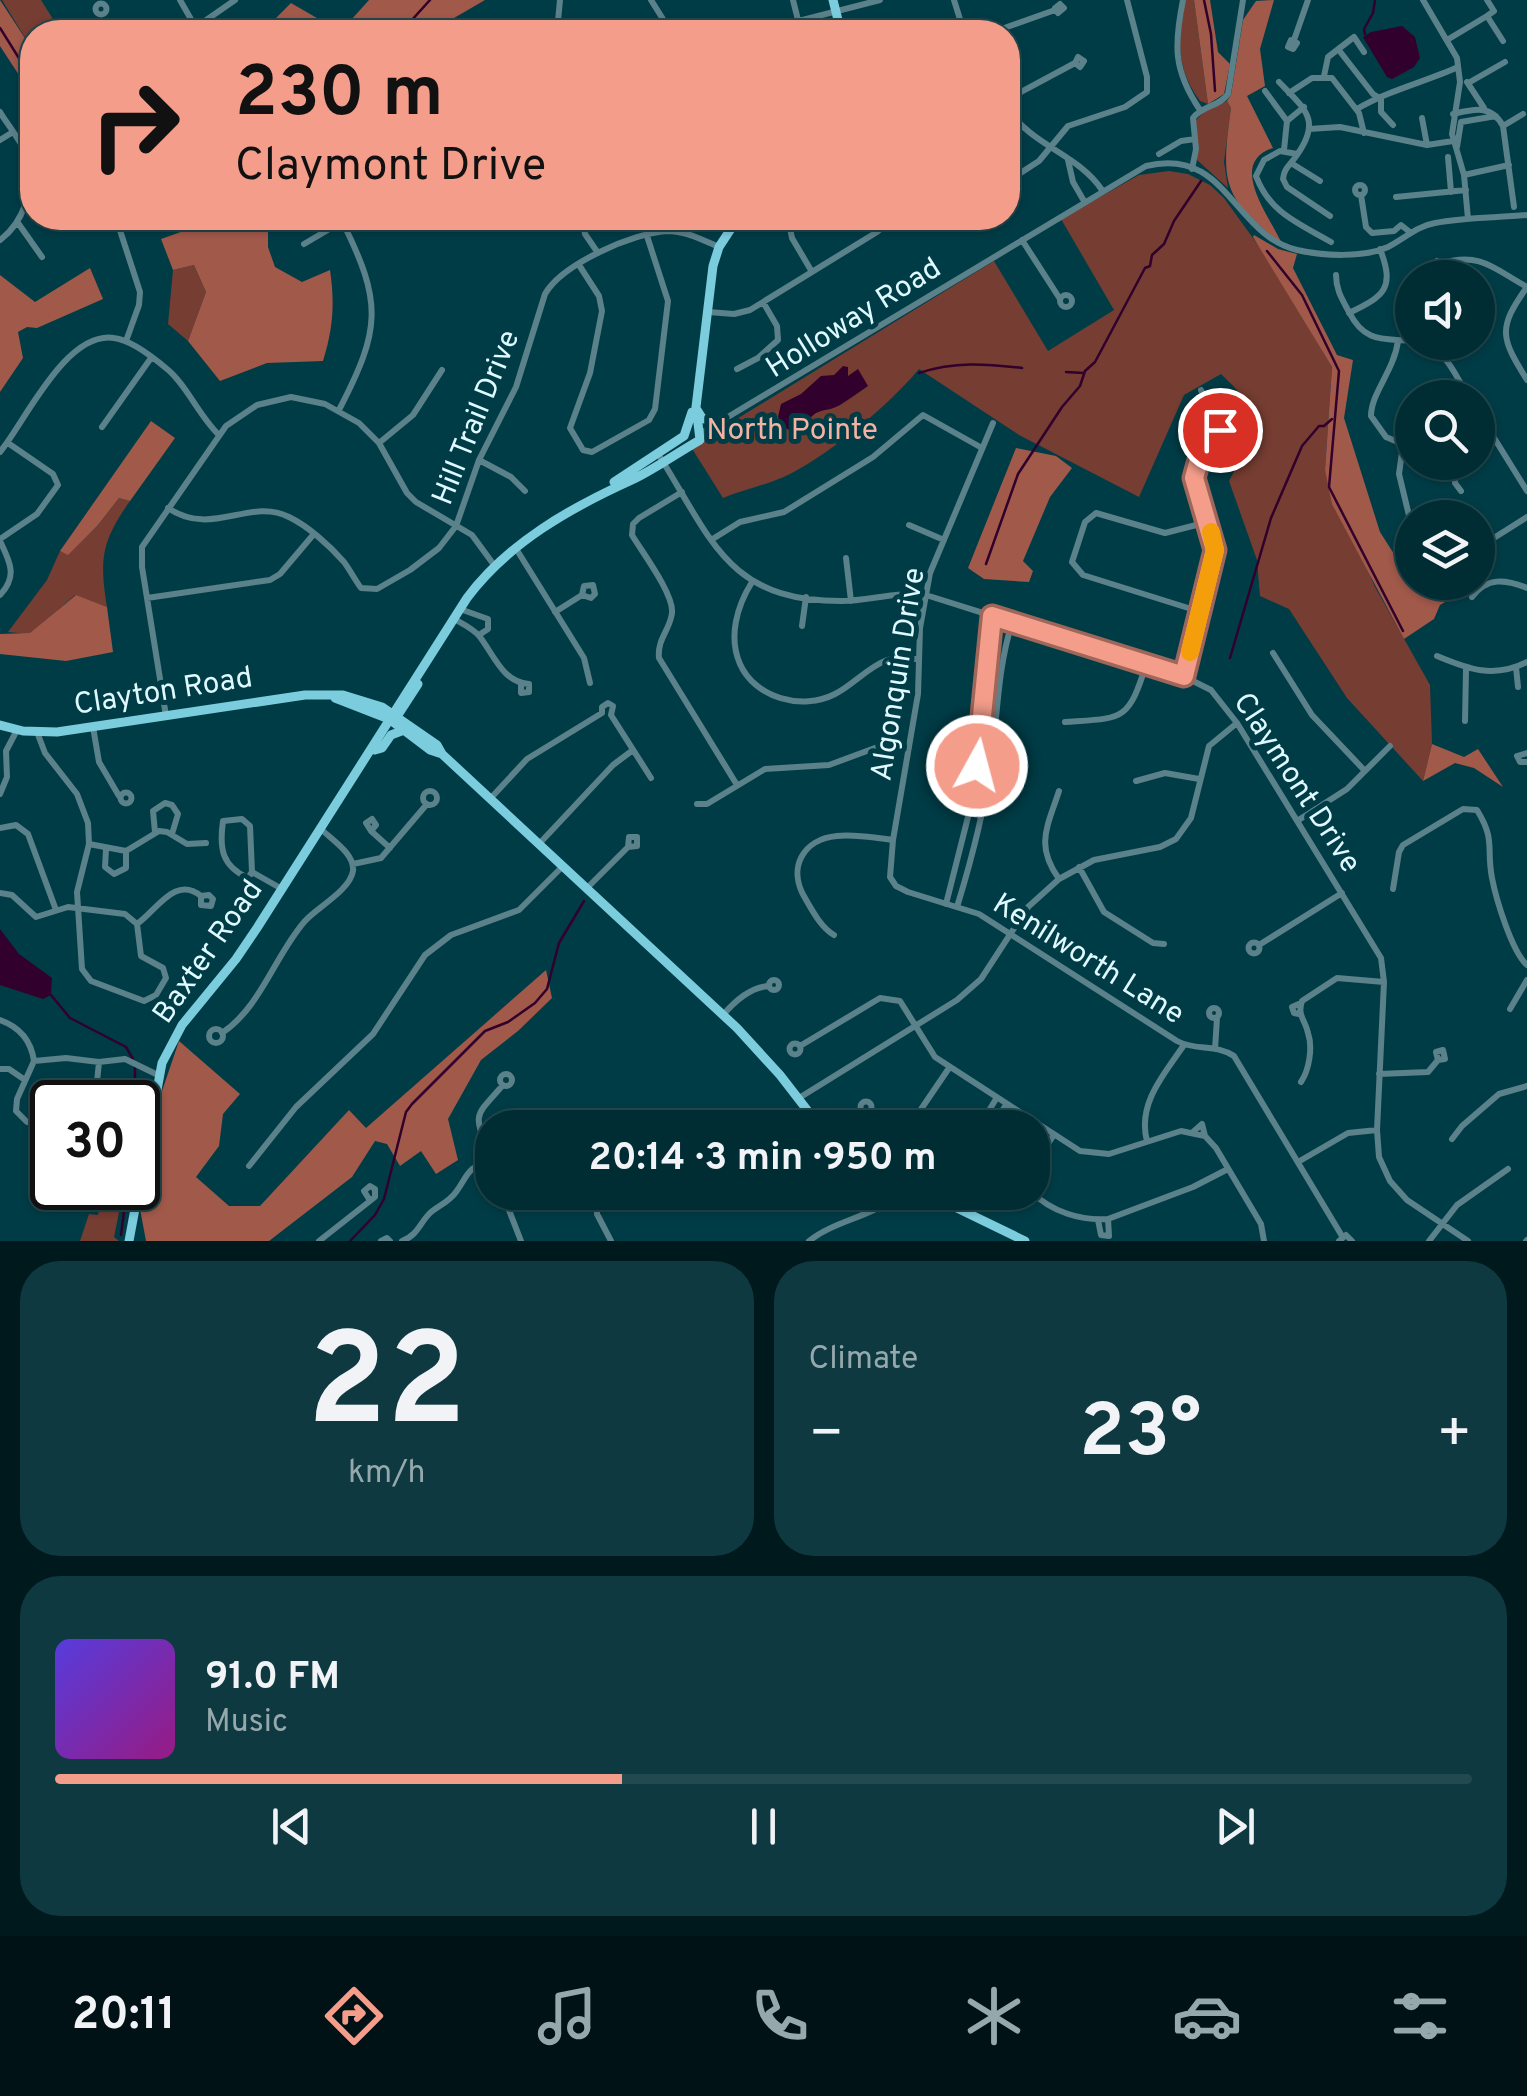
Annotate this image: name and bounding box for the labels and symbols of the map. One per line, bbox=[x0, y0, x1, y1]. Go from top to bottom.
street label: Holloway Road bbox=[760, 251, 949, 388]
street label: Hill Trail Drive bbox=[425, 325, 529, 511]
pin bbox=[1178, 388, 1263, 473]
park label: North Pointe bbox=[706, 413, 878, 450]
street label: Algonquin Drive bbox=[864, 565, 935, 784]
street label: Clayton Road bbox=[72, 660, 255, 725]
street label: Claymont Drive bbox=[1224, 686, 1368, 880]
position arrow bbox=[925, 714, 1029, 818]
street label: Baxter Road bbox=[146, 873, 272, 1031]
street label: Kenilworth Lane bbox=[985, 886, 1190, 1034]
speed limit sign: 30 bbox=[30, 1080, 160, 1210]

